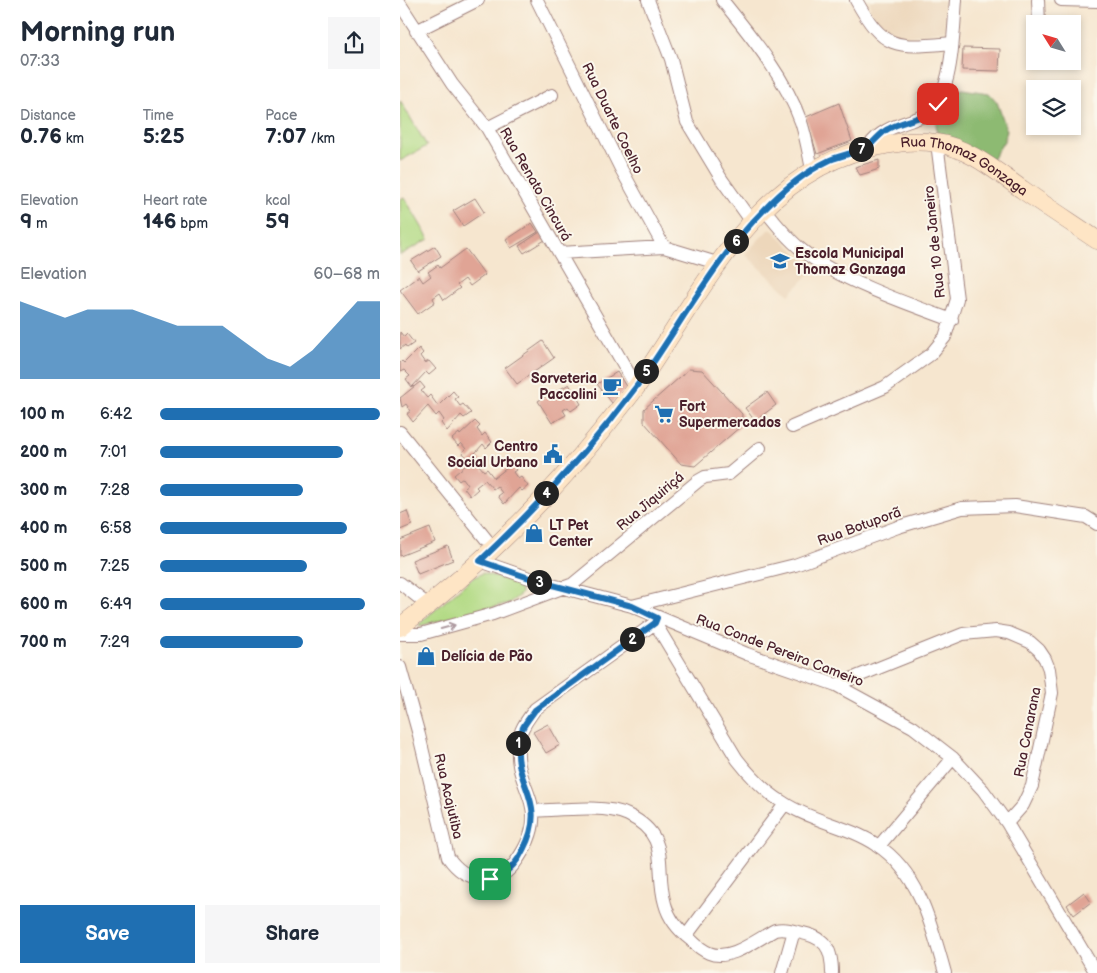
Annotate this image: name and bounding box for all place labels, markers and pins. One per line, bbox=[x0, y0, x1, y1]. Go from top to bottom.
pin bbox=[917, 83, 959, 125]
pin: 7 bbox=[848, 136, 874, 162]
pin: 6 bbox=[724, 228, 748, 254]
place label: Escola Municipal Thomaz Gonzaga bbox=[795, 245, 906, 278]
school or university icon: Escola Municipal Thomaz Gonzaga bbox=[769, 250, 791, 272]
pin: 5 bbox=[634, 358, 658, 384]
place label: Sorveteria Paccolini bbox=[531, 370, 597, 403]
cafe icon: Sorveteria Paccolini bbox=[601, 375, 623, 397]
place label: Fort Supermercados bbox=[679, 398, 781, 431]
supermarket icon: Fort Supermercados bbox=[653, 403, 675, 425]
place label: Centro Social Urbano bbox=[447, 438, 538, 471]
public building icon: Centro Social Urbano bbox=[542, 443, 564, 465]
pin: 4 bbox=[534, 480, 558, 506]
place label: LT Pet Center bbox=[549, 517, 593, 550]
shop icon: LT Pet Center bbox=[523, 522, 545, 544]
pin: 3 bbox=[526, 570, 552, 594]
pin: 2 bbox=[620, 626, 644, 652]
shop icon: Delícia de Pão bbox=[415, 645, 437, 667]
place label: Delícia de Pão bbox=[441, 648, 533, 665]
pin: 1 bbox=[506, 730, 530, 756]
pin bbox=[469, 858, 511, 900]

